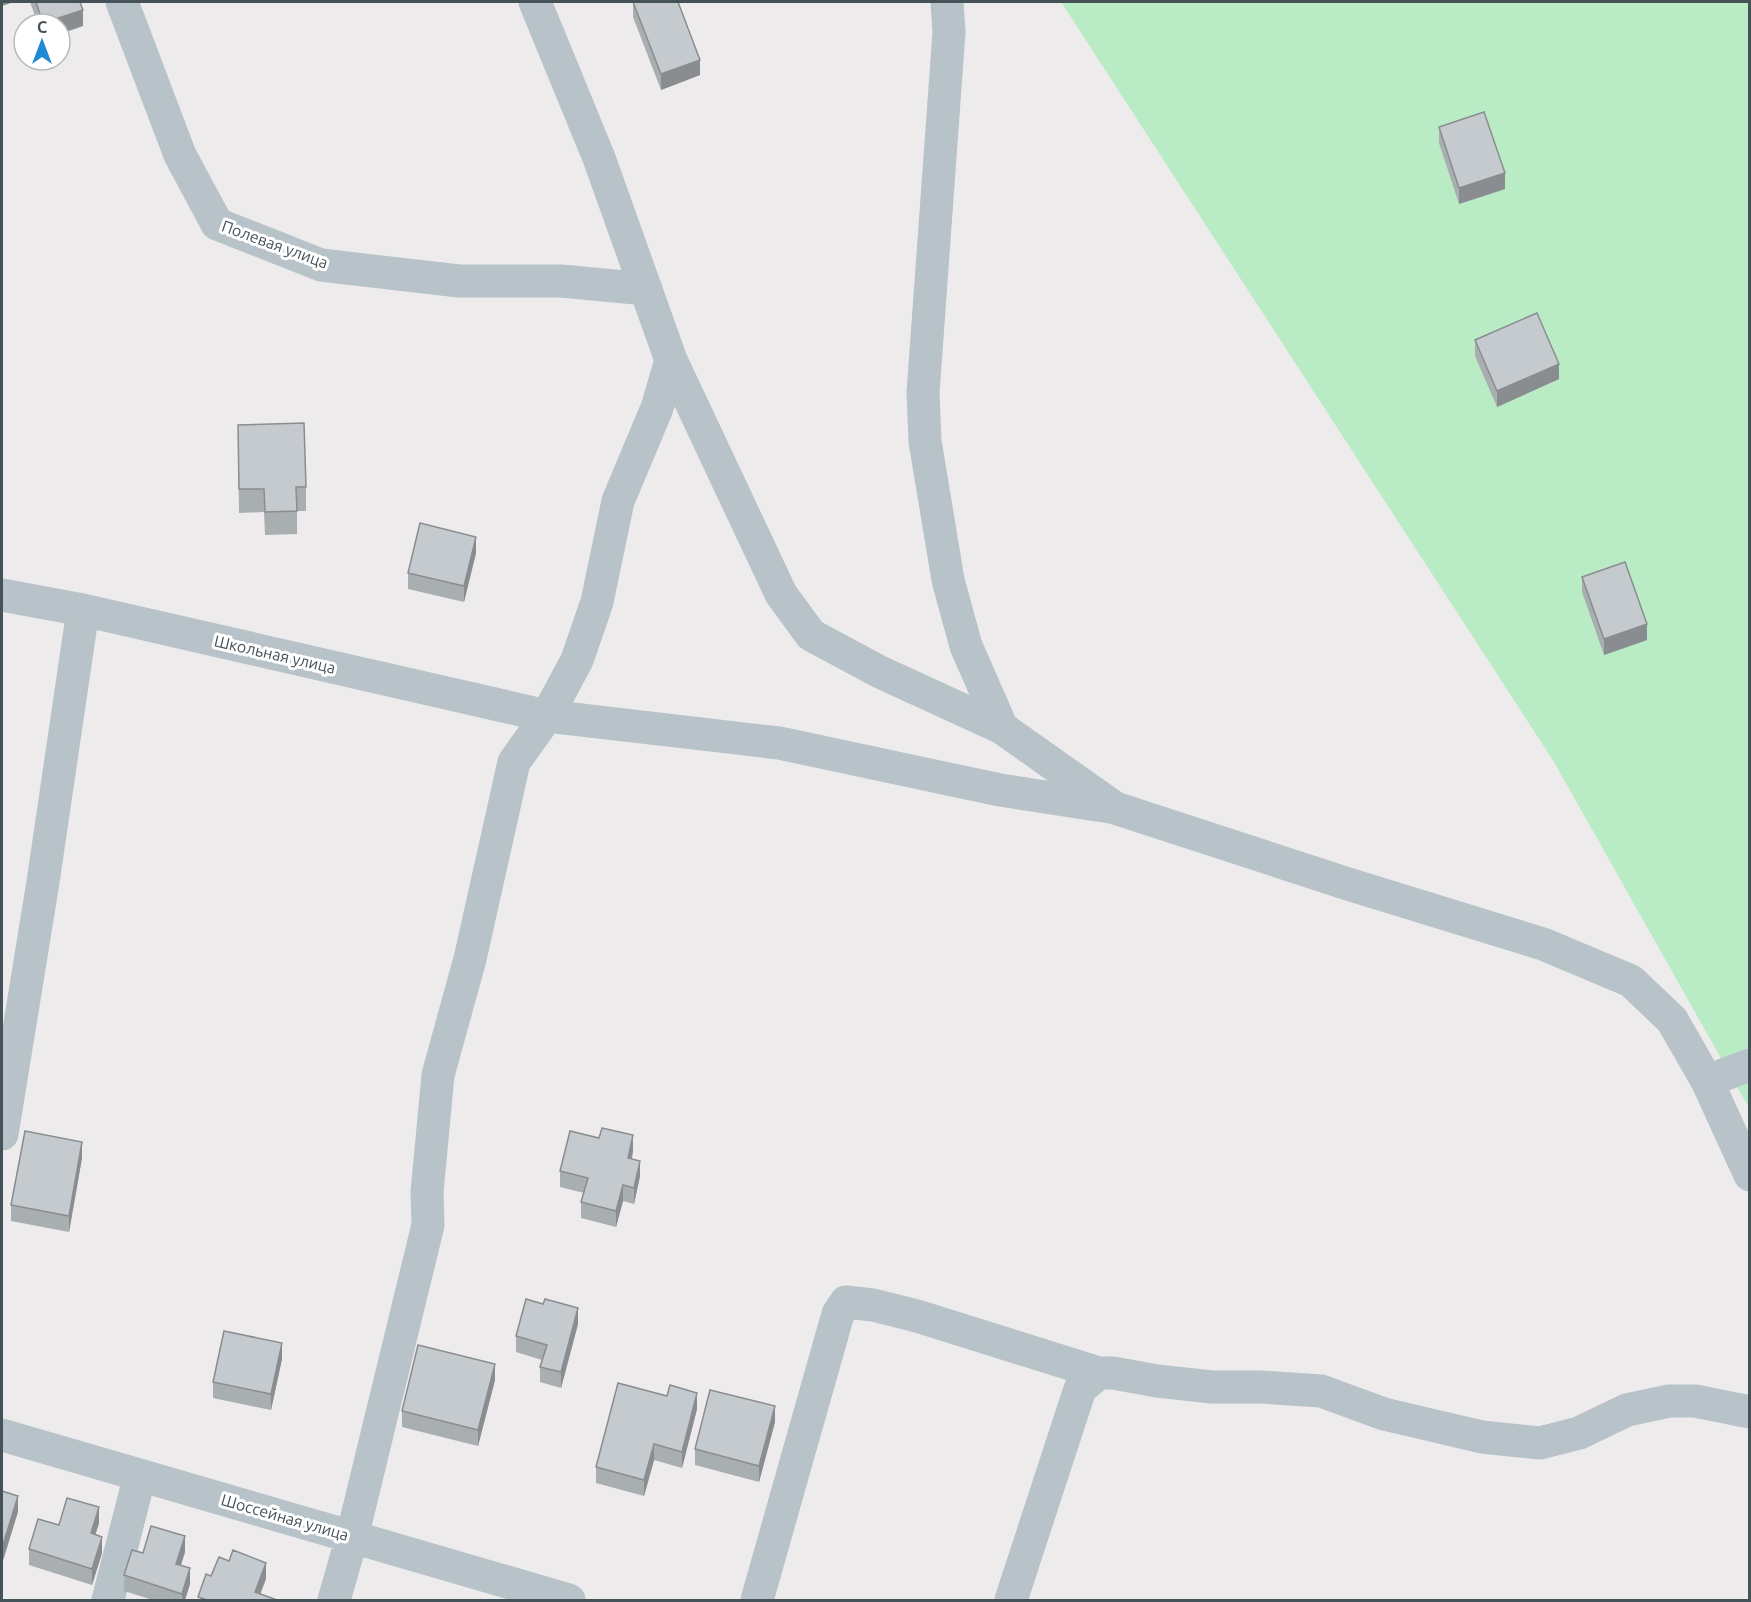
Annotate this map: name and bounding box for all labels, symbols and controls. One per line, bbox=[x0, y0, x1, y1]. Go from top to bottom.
north arrow bbox=[12, 12, 72, 72]
text: С bbox=[37, 18, 47, 36]
street label: Полевая улица bbox=[219, 216, 331, 272]
street label: Школьная улица bbox=[213, 631, 337, 677]
street label: Шоссейная улица bbox=[219, 1490, 351, 1544]

